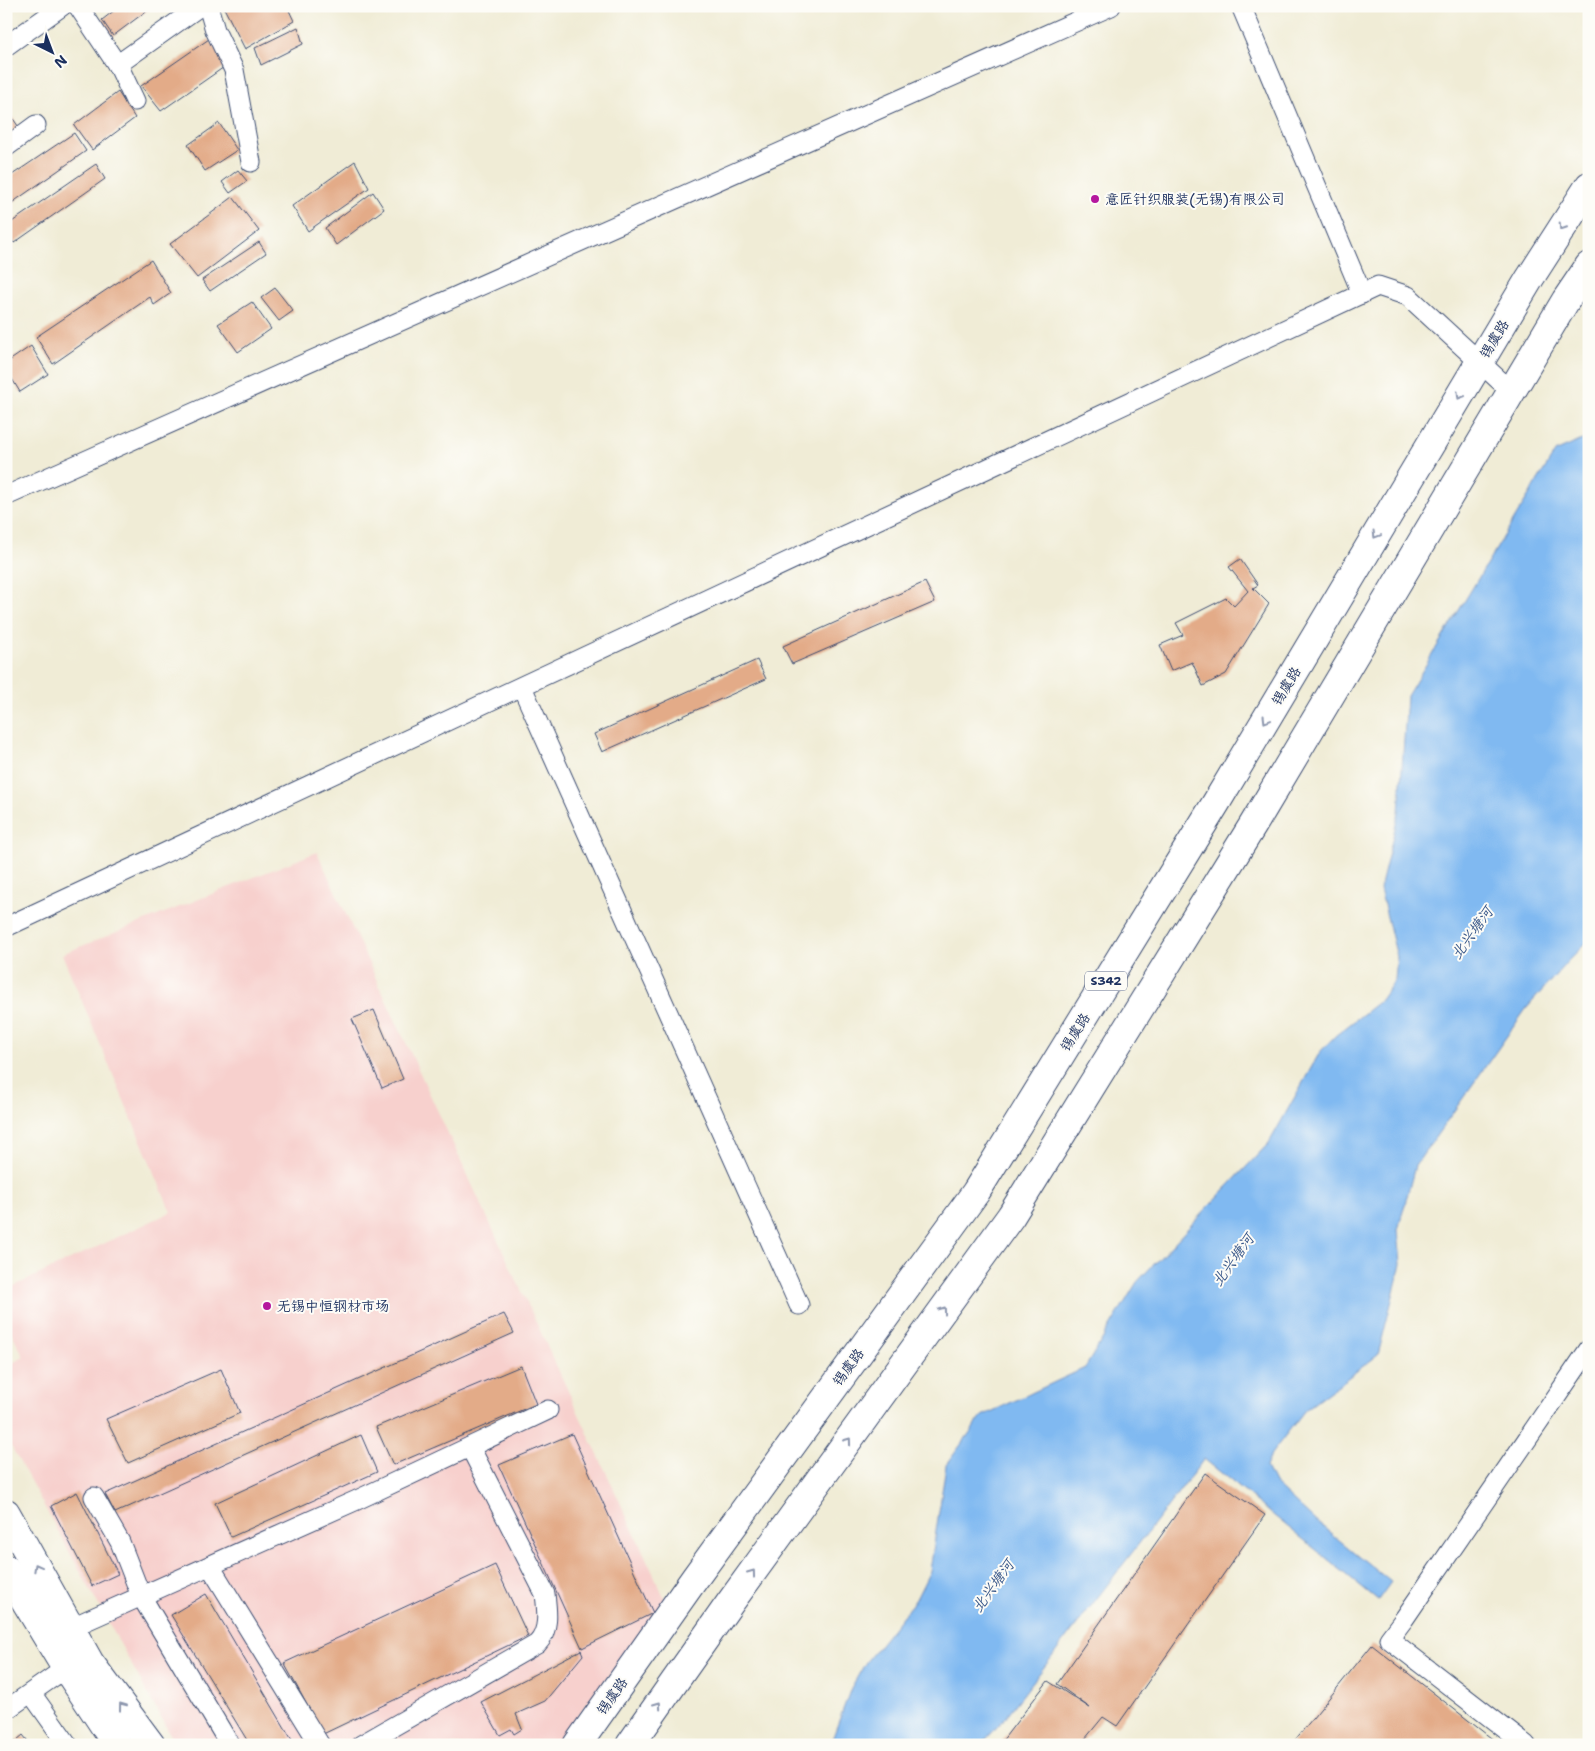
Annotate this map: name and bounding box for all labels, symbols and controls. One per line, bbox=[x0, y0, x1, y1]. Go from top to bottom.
north arrow bbox=[28, 28, 78, 78]
text: N bbox=[51, 51, 71, 72]
place label: 意匠针织服装(无锡)有限公司 bbox=[1105, 190, 1285, 208]
marker: 意匠针织服装(无锡)有限公司 bbox=[1089, 193, 1101, 205]
one-way arrow bbox=[1559, 222, 1569, 231]
street label: 锡虞路 bbox=[1475, 316, 1513, 362]
one-way arrow bbox=[1456, 390, 1466, 399]
one-way arrow bbox=[1373, 530, 1383, 539]
street label: 锡虞路 bbox=[1267, 663, 1305, 709]
one-way arrow bbox=[1263, 714, 1273, 723]
water label: 北兴塘河 bbox=[1446, 900, 1499, 963]
road number: S342 bbox=[1085, 971, 1127, 990]
street label: 锡虞路 bbox=[1056, 1009, 1094, 1055]
water label: 北兴塘河 bbox=[1207, 1227, 1260, 1290]
place label: 无锡中恒钢材市场 bbox=[277, 1297, 389, 1315]
marker: 无锡中恒钢材市场 bbox=[261, 1300, 273, 1312]
one-way arrow bbox=[937, 1306, 946, 1315]
street label: 锡虞路 bbox=[828, 1345, 868, 1389]
one-way arrow bbox=[842, 1438, 850, 1447]
water label: 北兴塘河 bbox=[967, 1553, 1020, 1616]
one-way arrow bbox=[33, 1564, 43, 1573]
one-way arrow bbox=[746, 1569, 755, 1579]
street label: 锡虞路 bbox=[593, 1674, 631, 1718]
one-way arrow bbox=[652, 1701, 661, 1711]
one-way arrow bbox=[119, 1703, 127, 1712]

